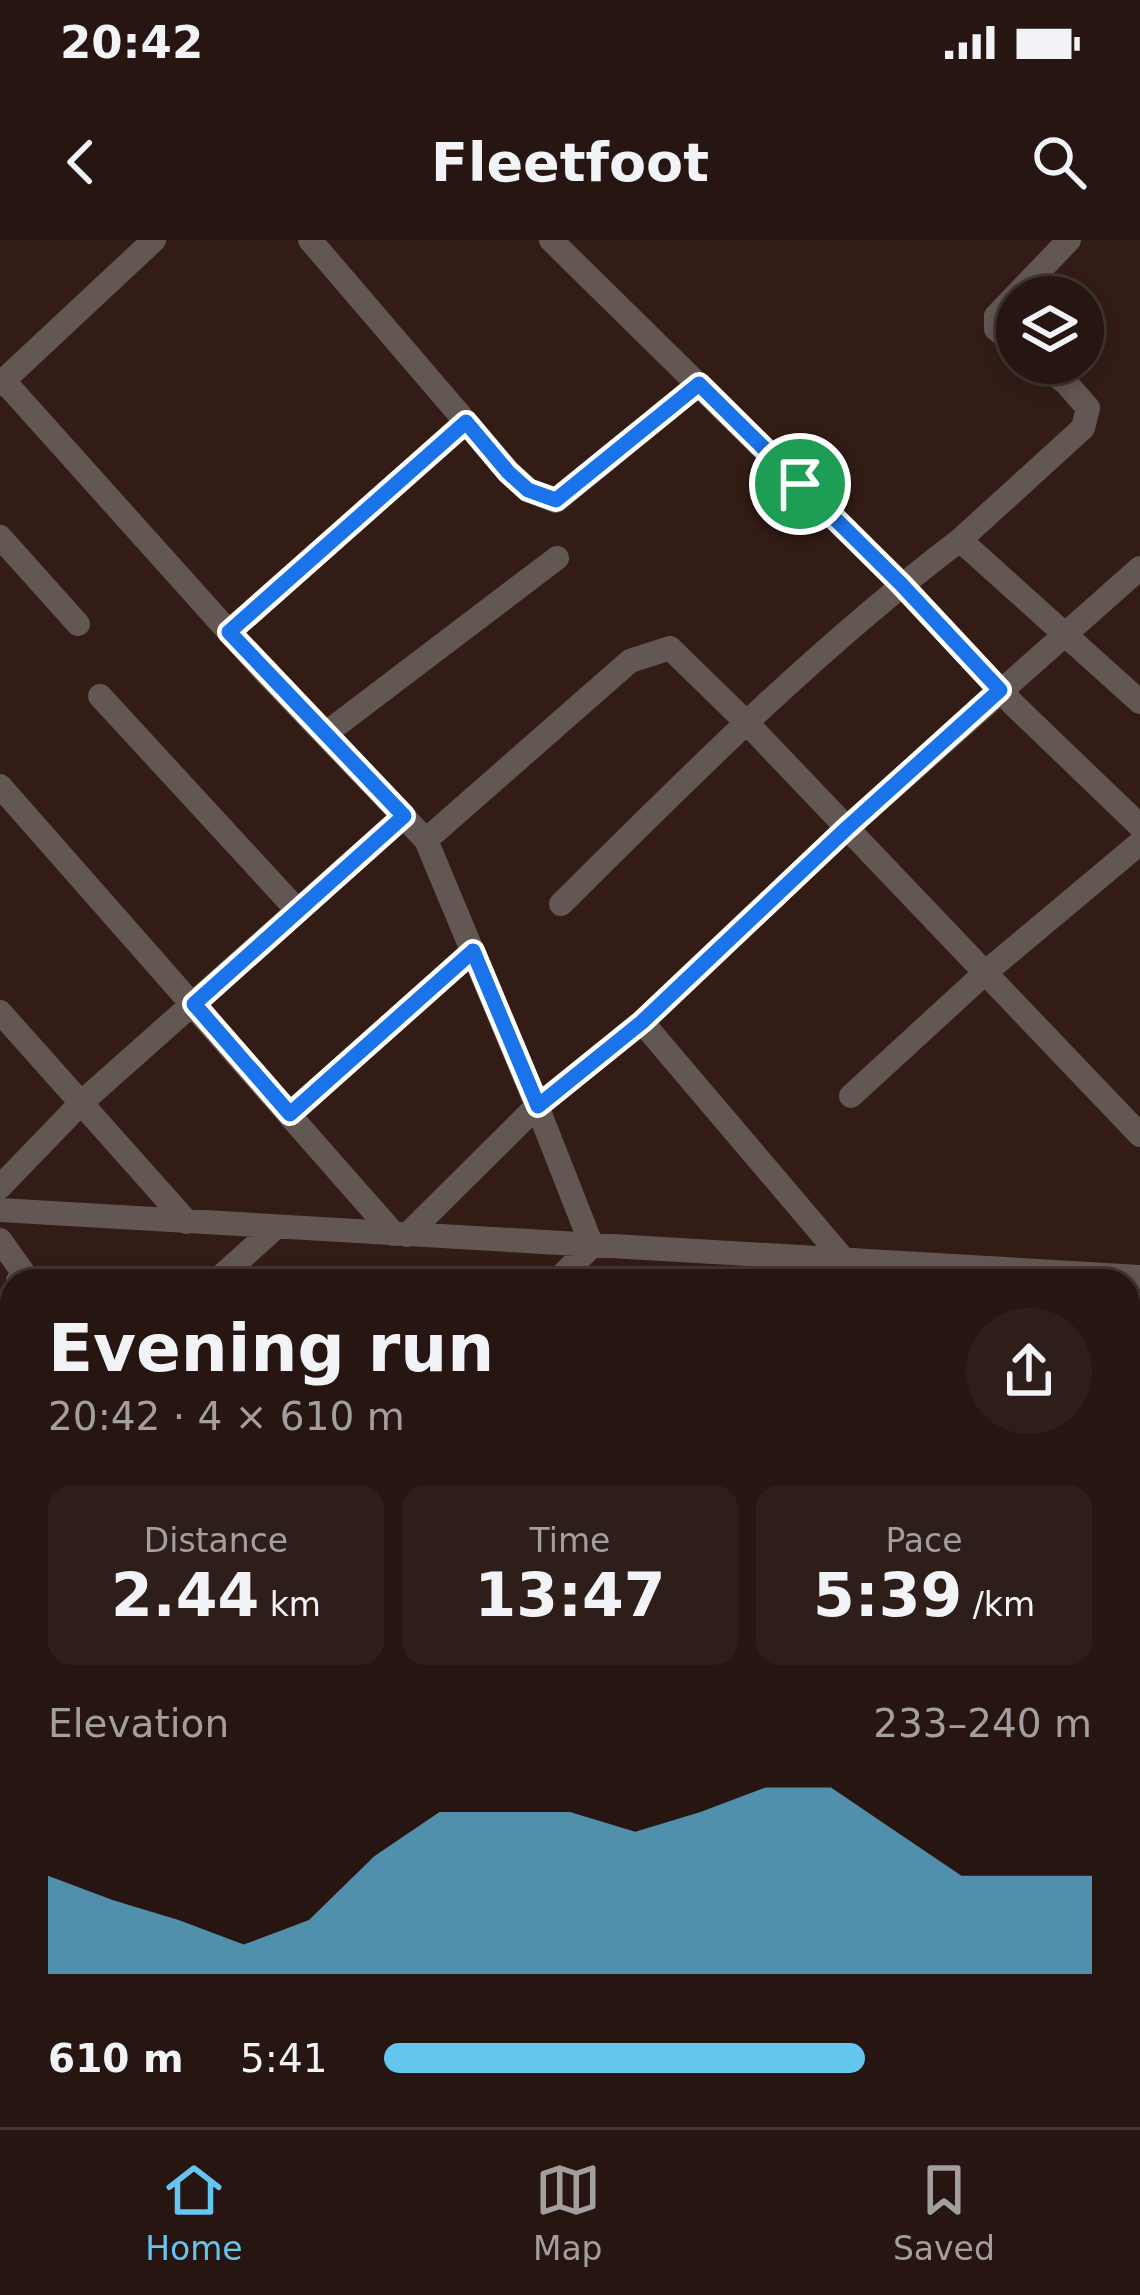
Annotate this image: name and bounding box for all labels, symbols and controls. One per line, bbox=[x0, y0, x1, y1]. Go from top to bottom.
text: 20:42 bbox=[60, 16, 203, 69]
icon: back bbox=[48, 129, 114, 195]
icon: search bbox=[1026, 129, 1092, 195]
text: Fleetfoot bbox=[431, 131, 709, 194]
map controls bbox=[996, 276, 1104, 384]
button: layers bbox=[996, 276, 1104, 384]
pin bbox=[749, 433, 851, 535]
icon: arrive bbox=[767, 451, 833, 517]
button: share bbox=[966, 1308, 1092, 1434]
text: Evening run bbox=[48, 1310, 494, 1387]
text: 20:42 · 4 × 610 m bbox=[48, 1394, 405, 1439]
text: Distance bbox=[144, 1521, 288, 1560]
text: Time bbox=[530, 1521, 610, 1560]
text: Pace bbox=[885, 1521, 963, 1560]
text: 2.44 bbox=[111, 1560, 259, 1630]
text: 13:47 bbox=[475, 1560, 666, 1630]
text: 5:39 bbox=[813, 1560, 962, 1630]
text: km bbox=[259, 1585, 321, 1624]
text: /km bbox=[962, 1585, 1035, 1624]
text: Elevation bbox=[48, 1701, 229, 1746]
text: 233–240 m bbox=[873, 1701, 1092, 1746]
text: 610 m bbox=[48, 2036, 184, 2081]
text: 5:41 bbox=[240, 2036, 328, 2081]
tab: Home bbox=[145, 2157, 243, 2268]
tab: Map bbox=[533, 2157, 603, 2268]
tab: Saved bbox=[893, 2157, 995, 2268]

